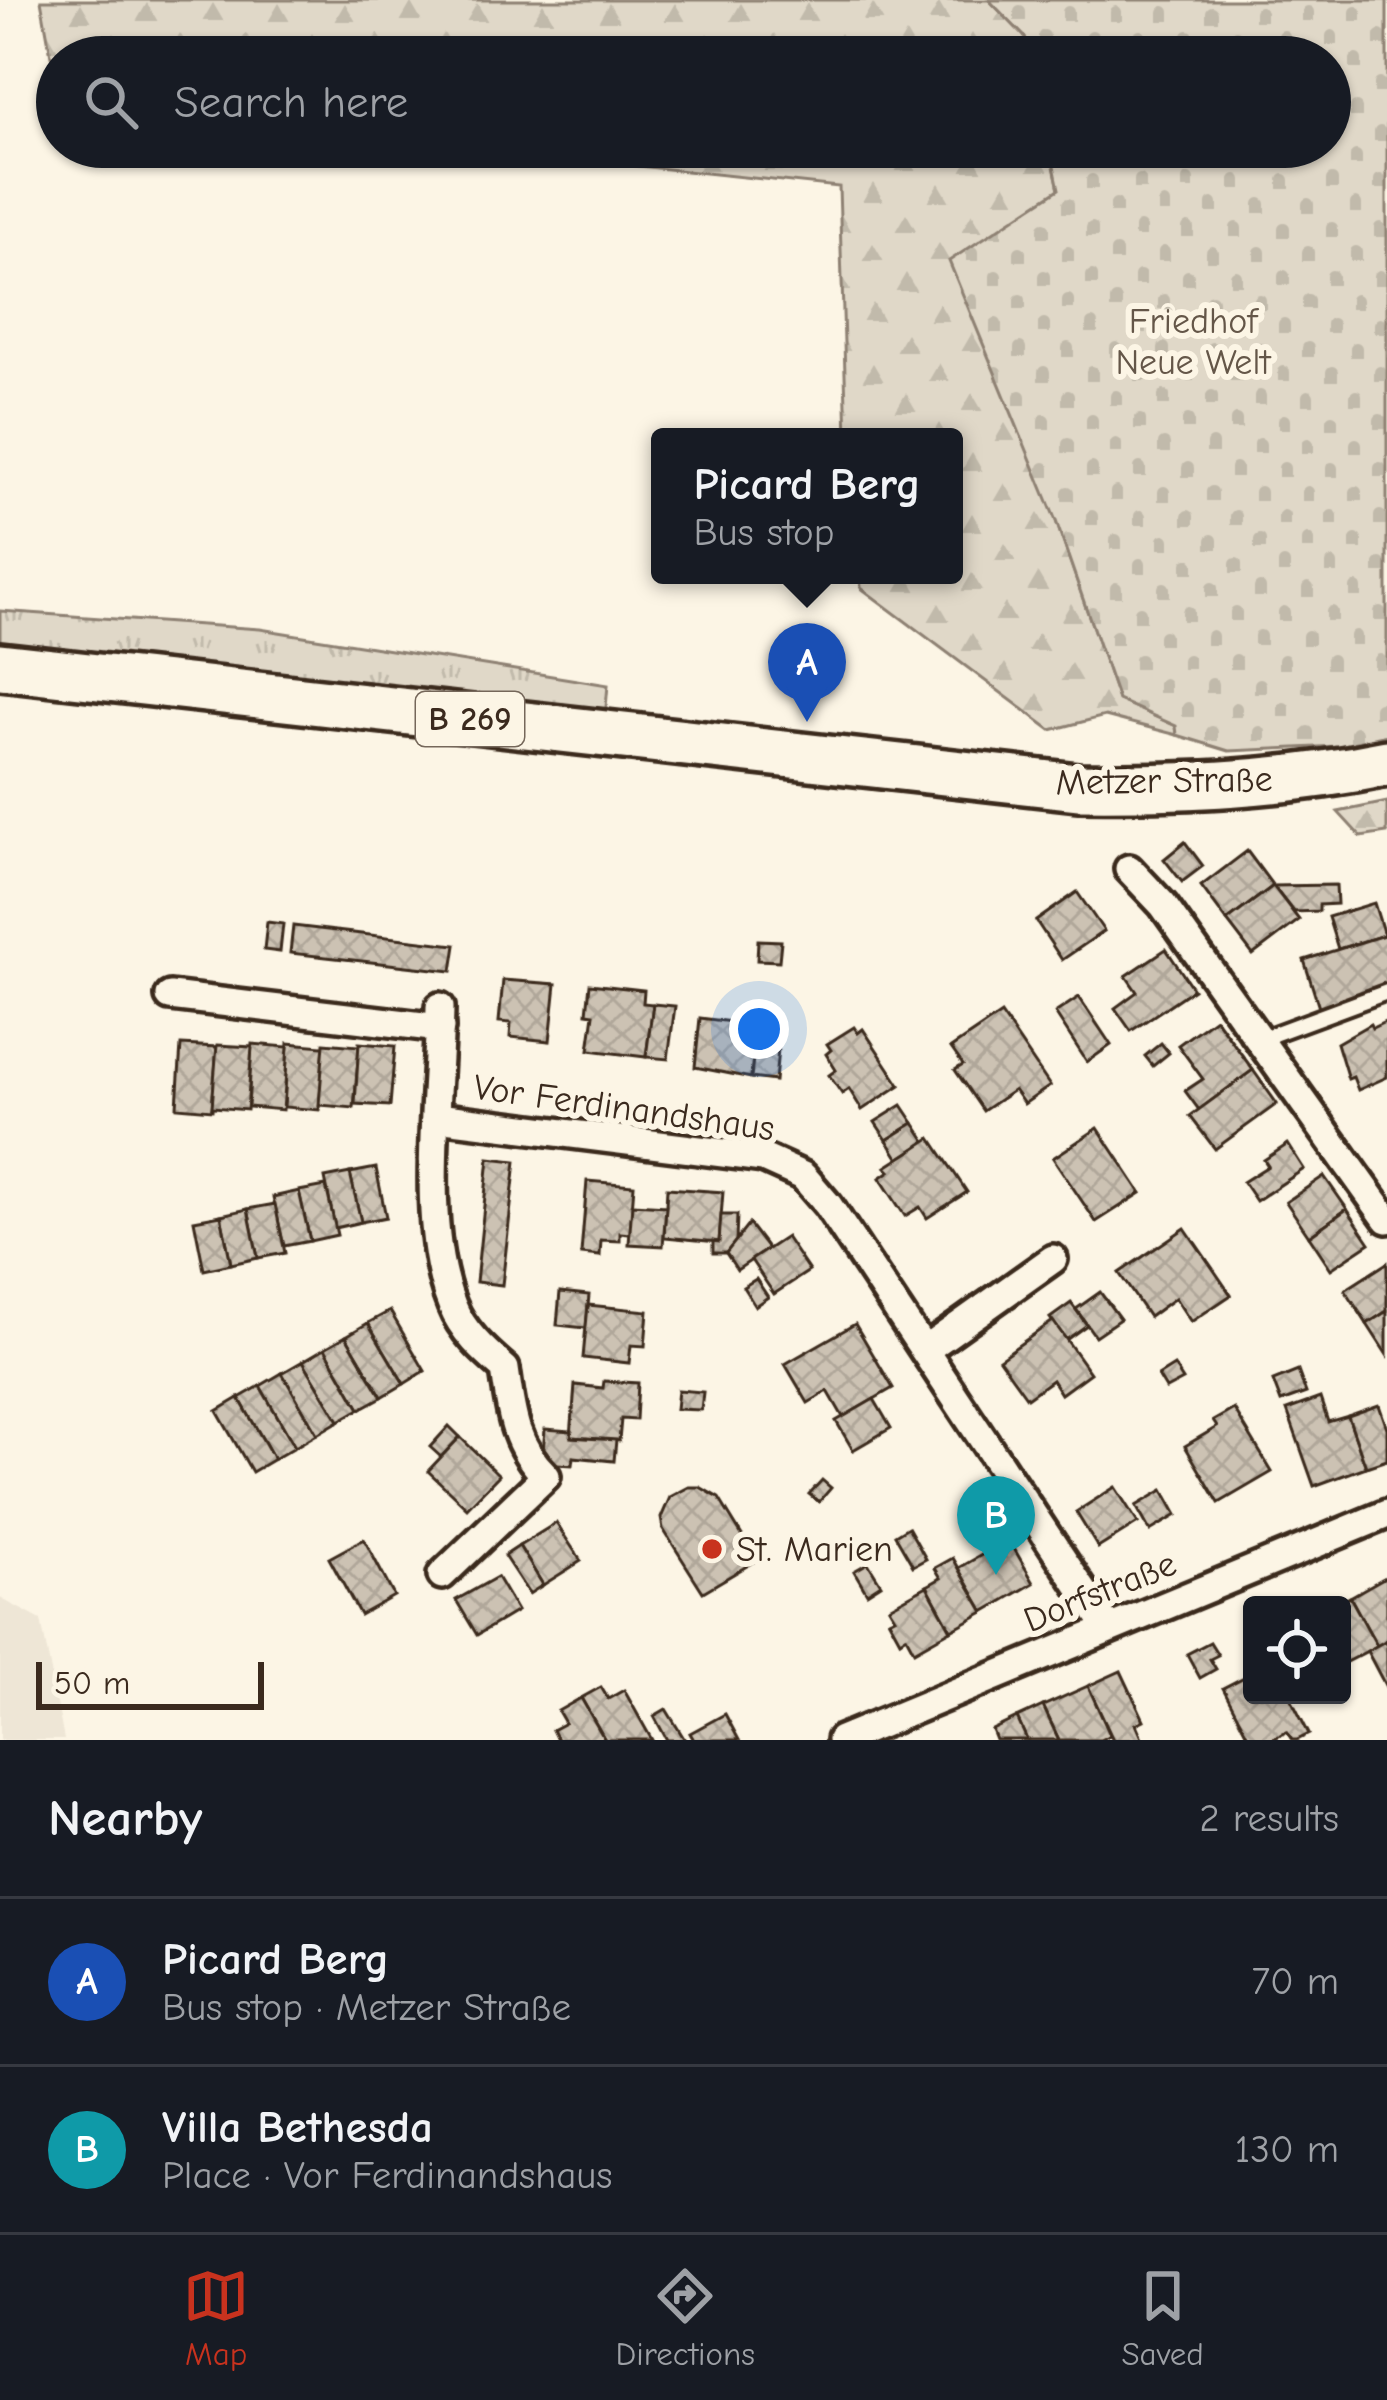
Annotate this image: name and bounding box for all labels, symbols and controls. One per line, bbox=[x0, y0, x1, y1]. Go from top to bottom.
search box bbox=[36, 36, 1351, 168]
icon: search bbox=[78, 69, 144, 135]
text: Search here bbox=[174, 76, 408, 128]
park label: Friedhof Neue Welt bbox=[1115, 301, 1272, 383]
popup bbox=[651, 428, 963, 584]
text: Picard Berg bbox=[693, 458, 921, 510]
text: Bus stop bbox=[693, 510, 834, 555]
pin: A bbox=[768, 623, 846, 722]
road number: B 269 bbox=[416, 692, 524, 746]
street label: Metzer Straße bbox=[1055, 759, 1273, 803]
your location bbox=[729, 999, 789, 1059]
street label: Vor Ferdinandshaus bbox=[471, 1067, 777, 1149]
pin: B bbox=[957, 1476, 1035, 1575]
place label: St. Marien bbox=[736, 1529, 893, 1570]
marker: St. Marien bbox=[699, 1536, 725, 1562]
street label: Dorfstraße bbox=[1018, 1543, 1182, 1641]
map controls bbox=[1243, 1596, 1351, 1704]
button: locate bbox=[1243, 1596, 1351, 1704]
scale bar bbox=[36, 1656, 264, 1709]
text: 50 m bbox=[54, 1664, 130, 1702]
text: Nearby bbox=[48, 1789, 202, 1848]
text: 2 results bbox=[1199, 1796, 1339, 1841]
text: Picard Berg bbox=[162, 1933, 389, 1985]
text: A bbox=[76, 1959, 98, 2004]
text: 70 m bbox=[1252, 1959, 1339, 2004]
text: Bus stop · Metzer Straße bbox=[162, 1985, 571, 2030]
text: Villa Bethesda bbox=[162, 2101, 433, 2153]
text: B bbox=[75, 2127, 99, 2172]
text: 130 m bbox=[1235, 2127, 1339, 2172]
text: Place · Vor Ferdinandshaus bbox=[162, 2153, 612, 2198]
tab: Map bbox=[183, 2263, 249, 2373]
tab: Directions bbox=[616, 2263, 755, 2373]
tab: Saved bbox=[1121, 2263, 1204, 2373]

